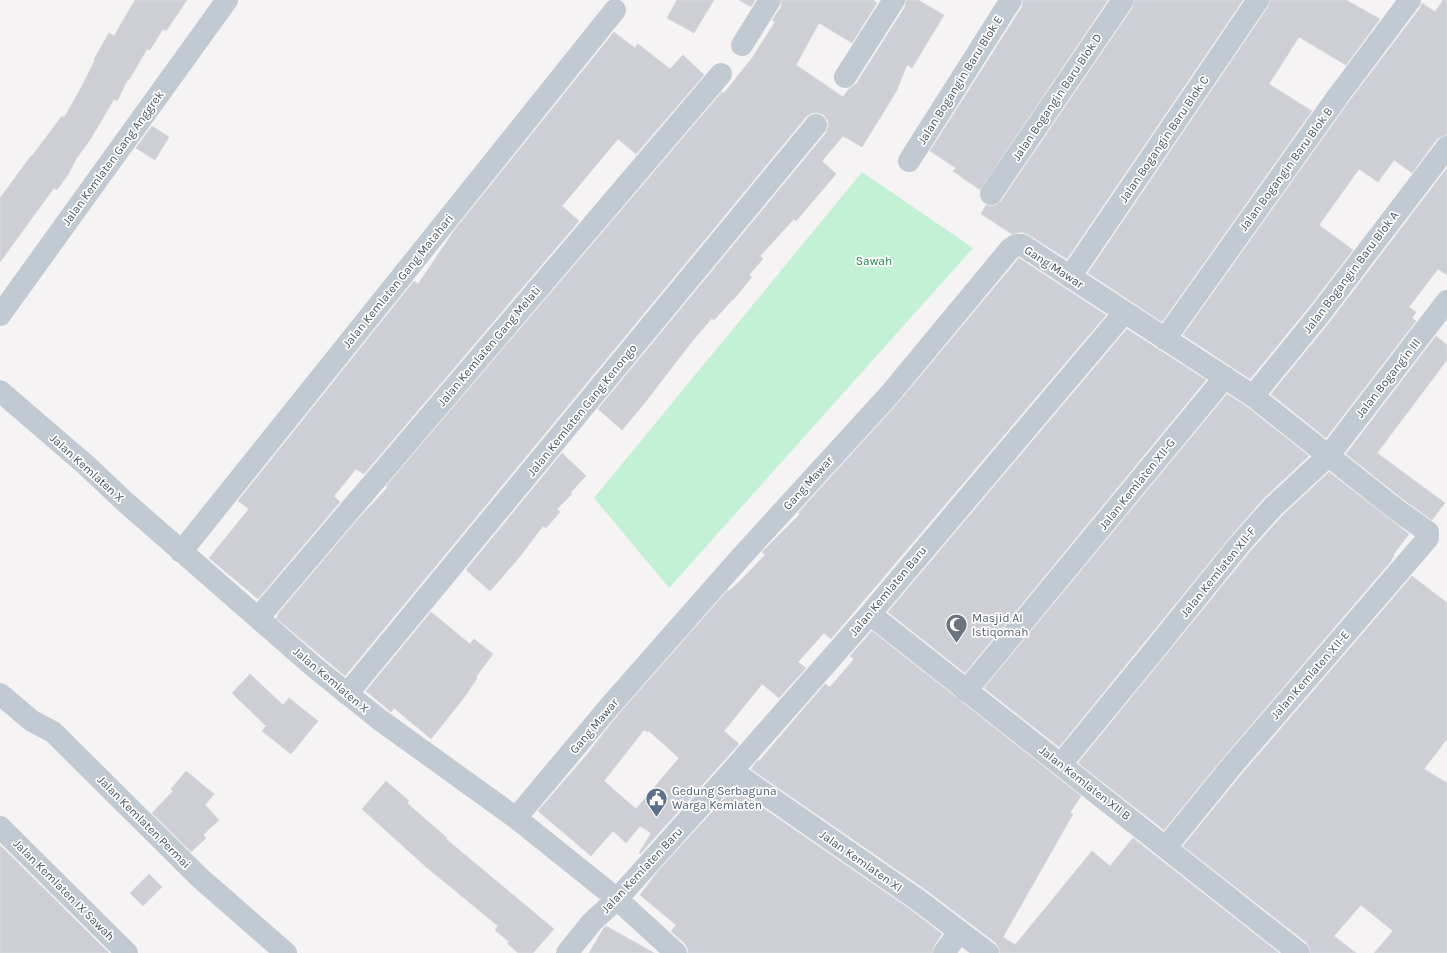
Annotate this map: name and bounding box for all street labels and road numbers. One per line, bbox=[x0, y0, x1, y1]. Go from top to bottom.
street label: Jalan Bogangin Baru Blok E bbox=[915, 13, 1005, 147]
street label: Jalan Bogangin Baru Blok D bbox=[1009, 31, 1105, 163]
street label: Jalan Bogangin Baru Blok C bbox=[1116, 73, 1212, 205]
street label: Jalan Kemlaten Gang Anggrek bbox=[59, 88, 167, 228]
street label: Jalan Bogangin Baru Blok B bbox=[1236, 104, 1336, 234]
street label: Jalan Bogangin Baru Blok A bbox=[1301, 208, 1401, 336]
street label: Jalan Kemlaten Gang Matahari bbox=[340, 211, 456, 351]
street label: Gang Mawar bbox=[1022, 243, 1087, 292]
street label: Jalan Kemlaten Gang Melati bbox=[435, 283, 543, 409]
street label: Jalan Bogangin III bbox=[1353, 336, 1423, 420]
street label: Jalan Kemlaten Gang Kenongo bbox=[524, 341, 640, 479]
street label: Jalan Kemlaten X bbox=[47, 431, 127, 505]
street label: Jalan Kemlaten XII-G bbox=[1096, 436, 1178, 532]
street label: Gang Mawar bbox=[780, 453, 836, 513]
street label: Jalan Kemlaten XII-F bbox=[1177, 524, 1259, 620]
street label: Jalan Kemlaten Baru bbox=[846, 543, 930, 639]
street label: Jalan Kemlaten XII-E bbox=[1268, 628, 1352, 722]
street label: Jalan Kemlaten X bbox=[290, 644, 372, 716]
street label: Gang Mawar bbox=[567, 695, 622, 756]
street label: Jalan Kemlaten XII B bbox=[1037, 743, 1133, 823]
street label: Jalan Kemlaten Permai bbox=[95, 773, 193, 871]
street label: Jalan Kemlaten Baru bbox=[598, 824, 686, 916]
street label: Jalan Kemlaten XI bbox=[817, 827, 905, 895]
street label: Jalan Kemlaten IX Sawah bbox=[11, 837, 117, 943]

